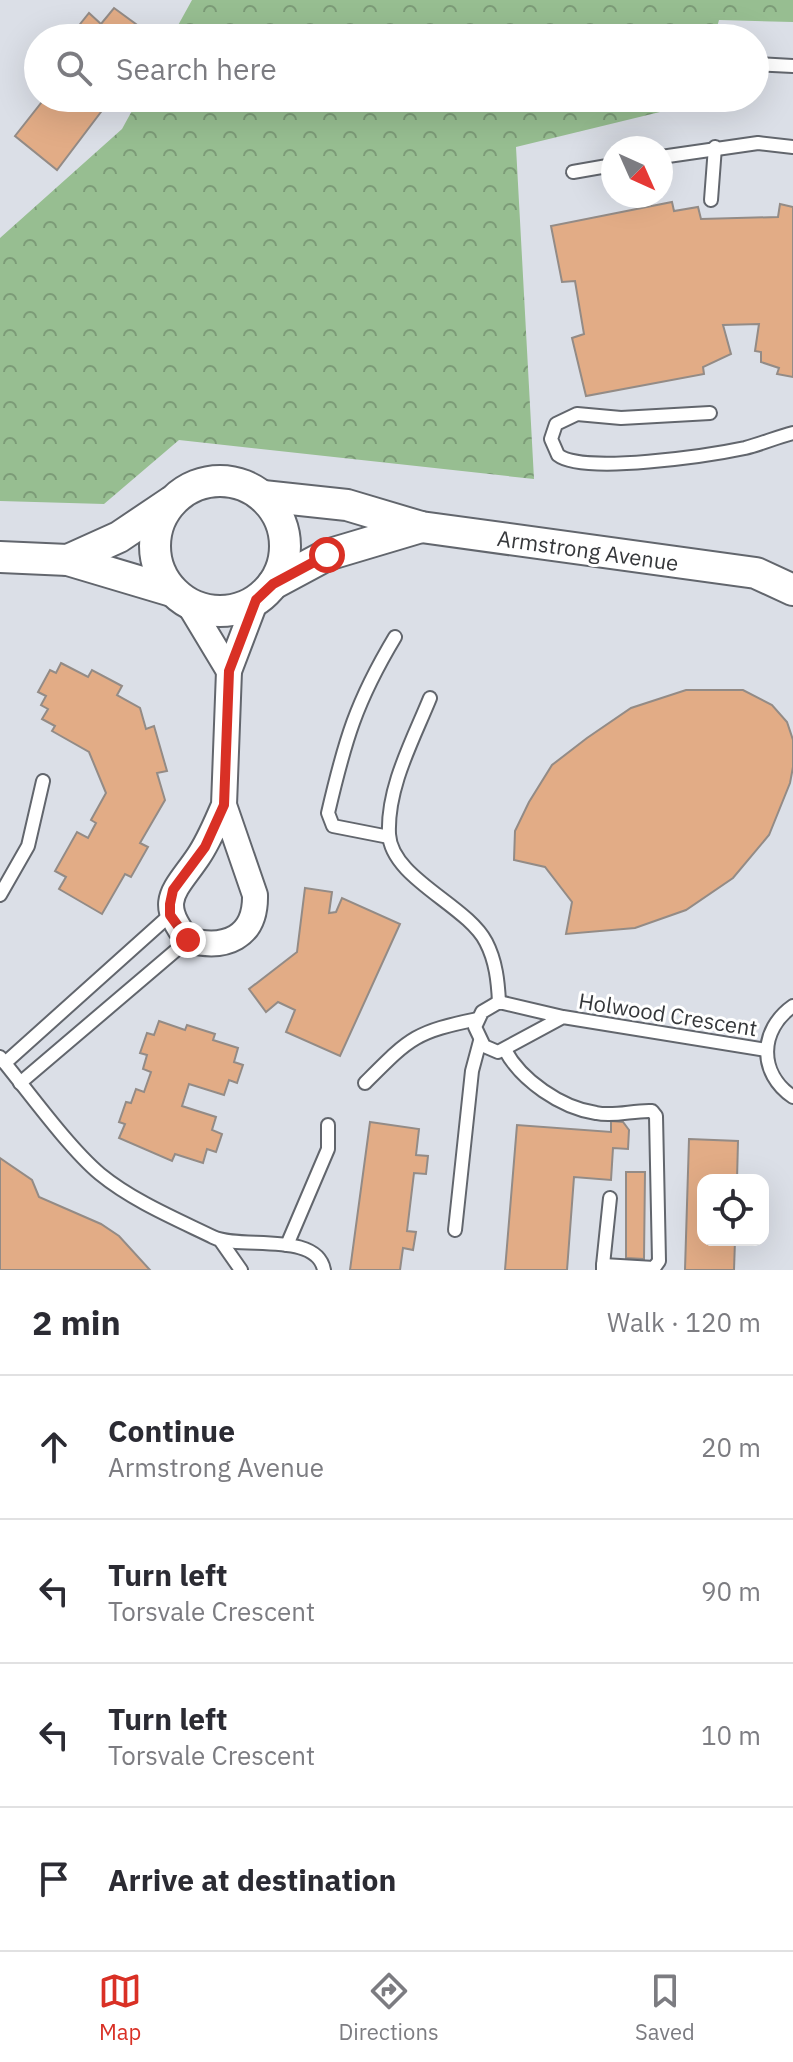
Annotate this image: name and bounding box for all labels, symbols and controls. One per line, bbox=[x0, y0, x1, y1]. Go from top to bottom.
search box bbox=[24, 24, 769, 112]
icon: search bbox=[52, 46, 96, 90]
text: Search here bbox=[116, 49, 277, 88]
north arrow bbox=[601, 136, 673, 208]
street label: Armstrong Avenue bbox=[496, 523, 680, 577]
route start bbox=[309, 537, 345, 573]
route end bbox=[170, 922, 206, 958]
street label: Holwood Crescent bbox=[576, 986, 760, 1042]
map controls bbox=[697, 1174, 769, 1246]
button: locate bbox=[697, 1174, 769, 1246]
text: 2 min bbox=[32, 1300, 121, 1344]
text: Walk · 120 m bbox=[607, 1305, 761, 1339]
text: Continue bbox=[108, 1411, 235, 1450]
icon: ahead bbox=[32, 1425, 76, 1469]
text: 20 m bbox=[701, 1430, 761, 1464]
text: Armstrong Avenue bbox=[108, 1450, 324, 1484]
text: Turn left bbox=[108, 1555, 227, 1594]
icon: left bbox=[32, 1569, 76, 1613]
text: 90 m bbox=[701, 1574, 761, 1608]
text: Torsvale Crescent bbox=[108, 1594, 315, 1628]
text: Turn left bbox=[108, 1699, 227, 1738]
icon: left bbox=[32, 1713, 76, 1757]
text: 10 m bbox=[701, 1718, 761, 1752]
text: Torsvale Crescent bbox=[108, 1738, 315, 1772]
icon: arrive bbox=[32, 1857, 76, 1901]
text: Arrive at destination bbox=[108, 1860, 396, 1899]
tab: Map bbox=[98, 1969, 142, 2046]
tab: Directions bbox=[339, 1969, 439, 2046]
tab: Saved bbox=[635, 1969, 695, 2046]

